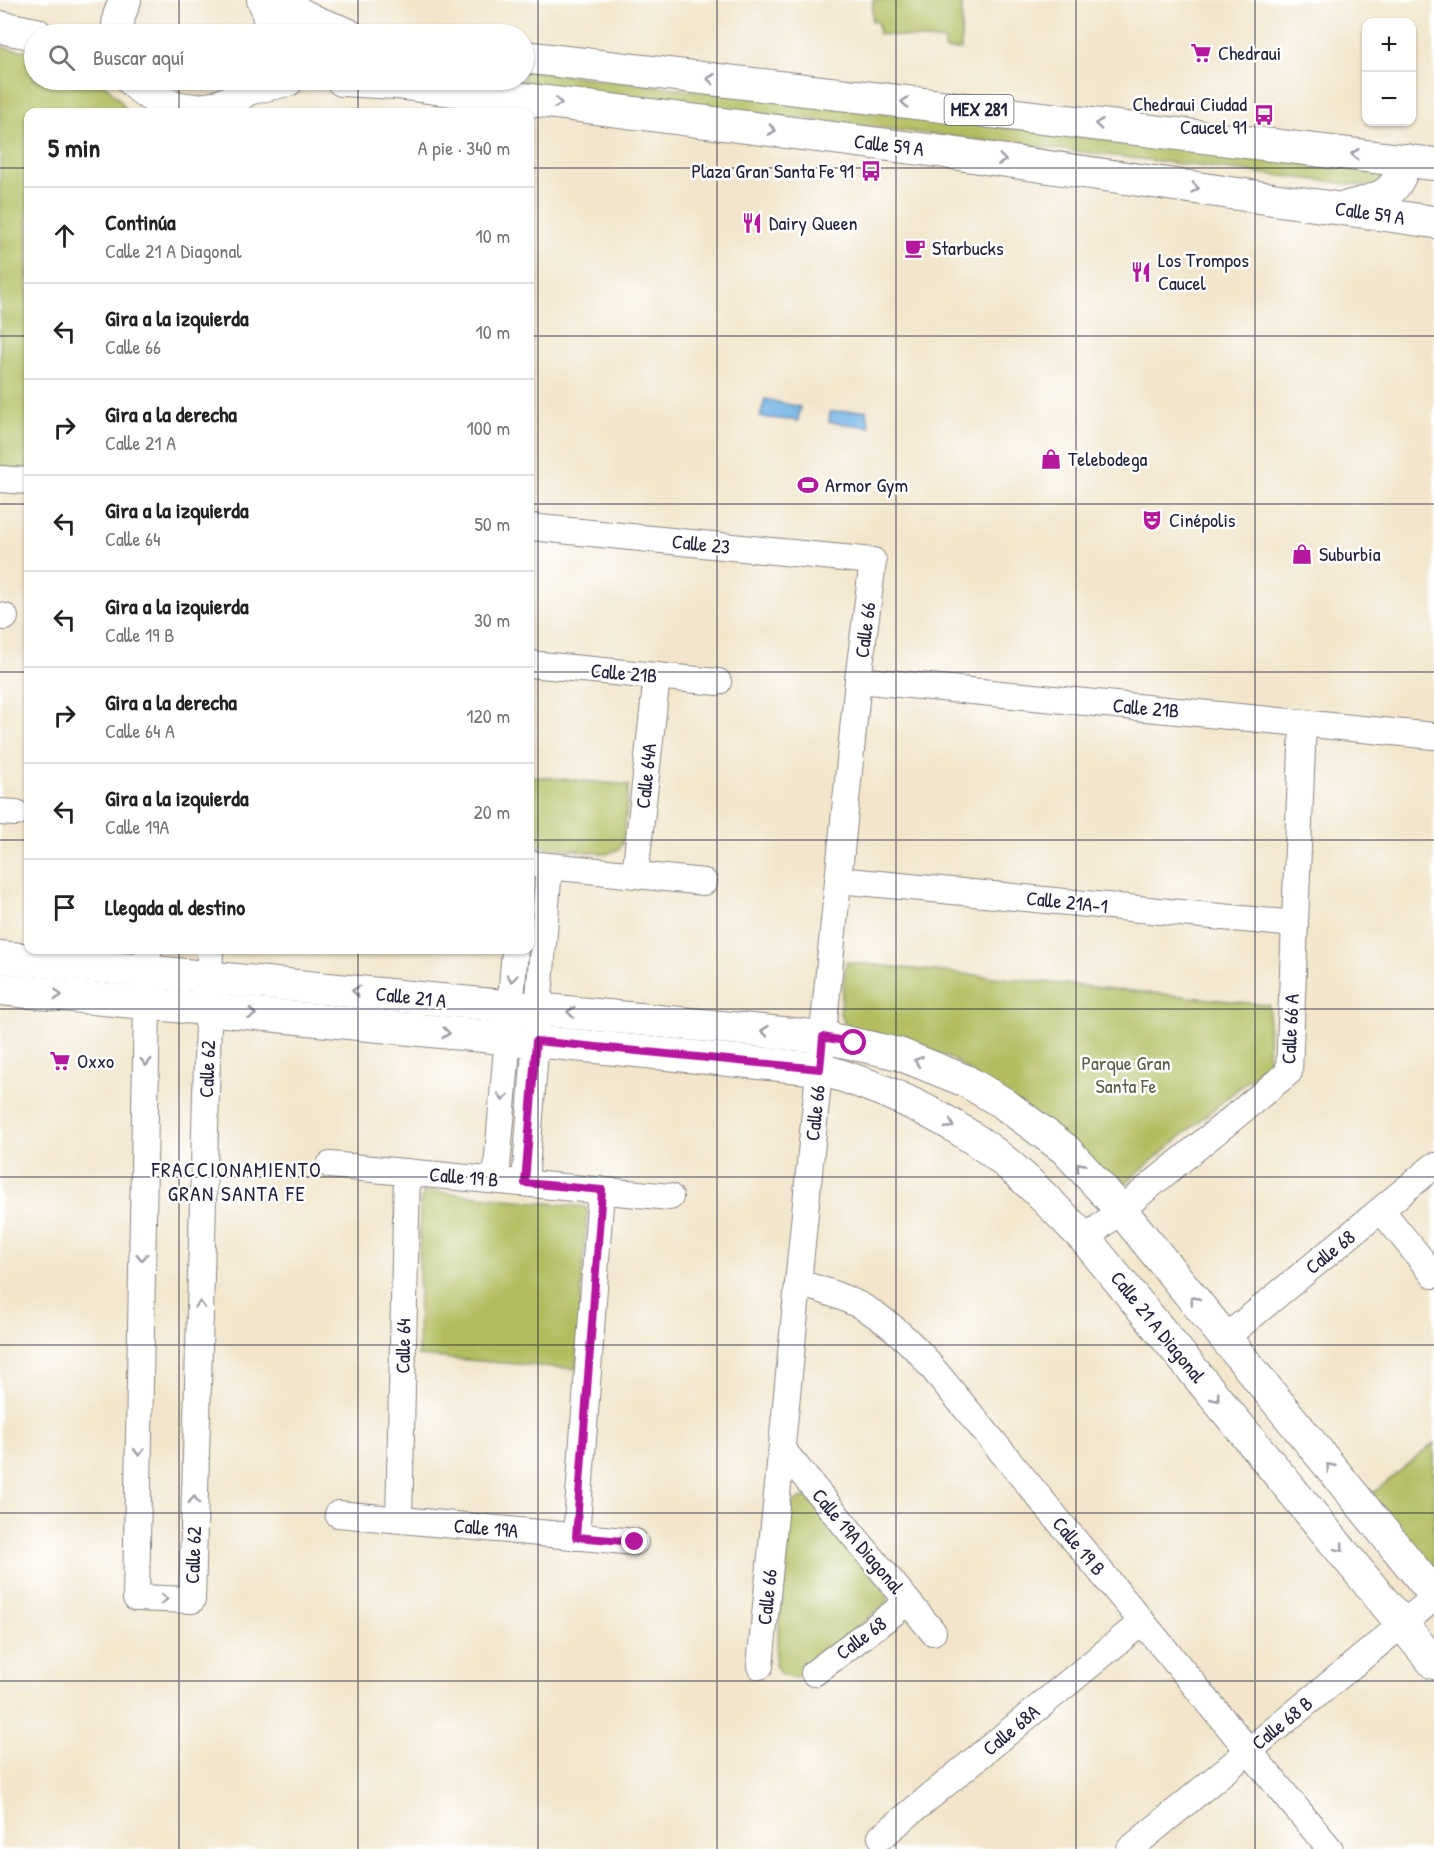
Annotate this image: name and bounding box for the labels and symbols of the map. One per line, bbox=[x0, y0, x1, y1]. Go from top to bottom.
place label: Chedraui bbox=[1218, 39, 1281, 66]
supermarket icon: Chedraui bbox=[1189, 41, 1213, 65]
one-way arrow bbox=[707, 73, 716, 86]
place label: Chedraui Ciudad Caucel 91 bbox=[1132, 90, 1247, 140]
road number: MEX 281 bbox=[944, 95, 1014, 125]
one-way arrow bbox=[901, 96, 910, 108]
one-way arrow bbox=[553, 97, 563, 109]
bus stop icon: Chedraui Ciudad Caucel 91 bbox=[1252, 103, 1276, 127]
one-way arrow bbox=[1094, 118, 1103, 131]
one-way arrow bbox=[768, 124, 777, 136]
street label: Calle 59 A bbox=[853, 127, 926, 162]
one-way arrow bbox=[1350, 149, 1360, 161]
one-way arrow bbox=[997, 153, 1006, 165]
place label: Plaza Gran Santa Fe 91 bbox=[691, 157, 854, 184]
bus stop icon: Plaza Gran Santa Fe 91 bbox=[859, 159, 883, 183]
one-way arrow bbox=[1190, 181, 1199, 193]
street label: Calle 59 A bbox=[1333, 194, 1407, 231]
place label: Dairy Queen bbox=[769, 209, 858, 236]
restaurant icon: Dairy Queen bbox=[740, 211, 764, 235]
place label: Starbucks bbox=[932, 234, 1004, 261]
cafe icon: Starbucks bbox=[903, 236, 927, 260]
place label: Los Trompos Caucel bbox=[1158, 246, 1249, 296]
restaurant icon: Los Trompos Caucel bbox=[1129, 260, 1153, 284]
place label: Telebodega bbox=[1068, 445, 1148, 472]
shop icon: Telebodega bbox=[1039, 447, 1063, 471]
place label: Armor Gym bbox=[825, 471, 908, 498]
sports icon: Armor Gym bbox=[796, 473, 820, 497]
place label: Cinépolis bbox=[1169, 506, 1236, 533]
theatre icon: Cinépolis bbox=[1140, 508, 1164, 532]
street label: Calle 23 bbox=[671, 527, 731, 560]
place label: Suburbia bbox=[1319, 540, 1381, 567]
shop icon: Suburbia bbox=[1290, 542, 1314, 566]
street label: Calle 66 bbox=[848, 601, 881, 659]
street label: Calle 21B bbox=[590, 656, 658, 689]
street label: Calle 21B bbox=[1112, 691, 1180, 724]
street label: Calle 64A bbox=[629, 742, 662, 810]
street label: Calle 21A-1 bbox=[1025, 884, 1109, 919]
one-way arrow bbox=[506, 974, 519, 983]
street label: Calle 21 A bbox=[374, 979, 448, 1014]
one-way arrow bbox=[351, 985, 360, 998]
one-way arrow bbox=[54, 988, 63, 1001]
street label: Calle 66 A bbox=[1274, 993, 1305, 1065]
one-way arrow bbox=[566, 1006, 575, 1019]
one-way arrow bbox=[248, 1007, 257, 1020]
one-way arrow bbox=[760, 1025, 769, 1038]
one-way arrow bbox=[442, 1026, 451, 1039]
route start bbox=[840, 1029, 866, 1055]
street label: Calle 62 bbox=[192, 1039, 221, 1098]
place label: Oxxo bbox=[77, 1047, 114, 1074]
supermarket icon: Oxxo bbox=[48, 1049, 72, 1073]
park label: Parque Gran Santa Fe bbox=[1081, 1049, 1171, 1099]
one-way arrow bbox=[913, 1056, 924, 1069]
one-way arrow bbox=[140, 1058, 152, 1067]
street label: Calle 66 bbox=[798, 1084, 831, 1142]
one-way arrow bbox=[496, 1092, 509, 1101]
one-way arrow bbox=[944, 1117, 954, 1129]
district label: FRACCIONAMIENTO GRAN SANTA FE bbox=[151, 1155, 322, 1208]
street label: Calle 19 B bbox=[428, 1160, 500, 1193]
one-way arrow bbox=[1076, 1162, 1087, 1173]
street label: Calle 68 bbox=[1299, 1223, 1360, 1280]
one-way arrow bbox=[136, 1253, 148, 1262]
street label: Calle 21 A Diagonal bbox=[1105, 1265, 1212, 1389]
one-way arrow bbox=[1190, 1296, 1201, 1307]
one-way arrow bbox=[194, 1300, 206, 1309]
street label: Calle 64 bbox=[389, 1318, 416, 1374]
one-way arrow bbox=[1209, 1391, 1220, 1402]
one-way arrow bbox=[132, 1448, 145, 1457]
one-way arrow bbox=[1327, 1463, 1338, 1474]
street label: Calle 19A Diagonal bbox=[806, 1482, 911, 1600]
one-way arrow bbox=[188, 1495, 201, 1504]
street label: Calle 19 B bbox=[1047, 1510, 1112, 1581]
street label: Calle 19A bbox=[453, 1511, 520, 1544]
street label: Calle 62 bbox=[178, 1525, 207, 1584]
route end bbox=[621, 1528, 647, 1554]
one-way arrow bbox=[1333, 1541, 1344, 1552]
street label: Calle 66 bbox=[750, 1568, 783, 1626]
one-way arrow bbox=[159, 1593, 168, 1606]
street label: Calle 68 bbox=[830, 1610, 891, 1665]
street label: Calle 68 B bbox=[1245, 1690, 1318, 1756]
street label: Calle 68A bbox=[977, 1698, 1045, 1761]

